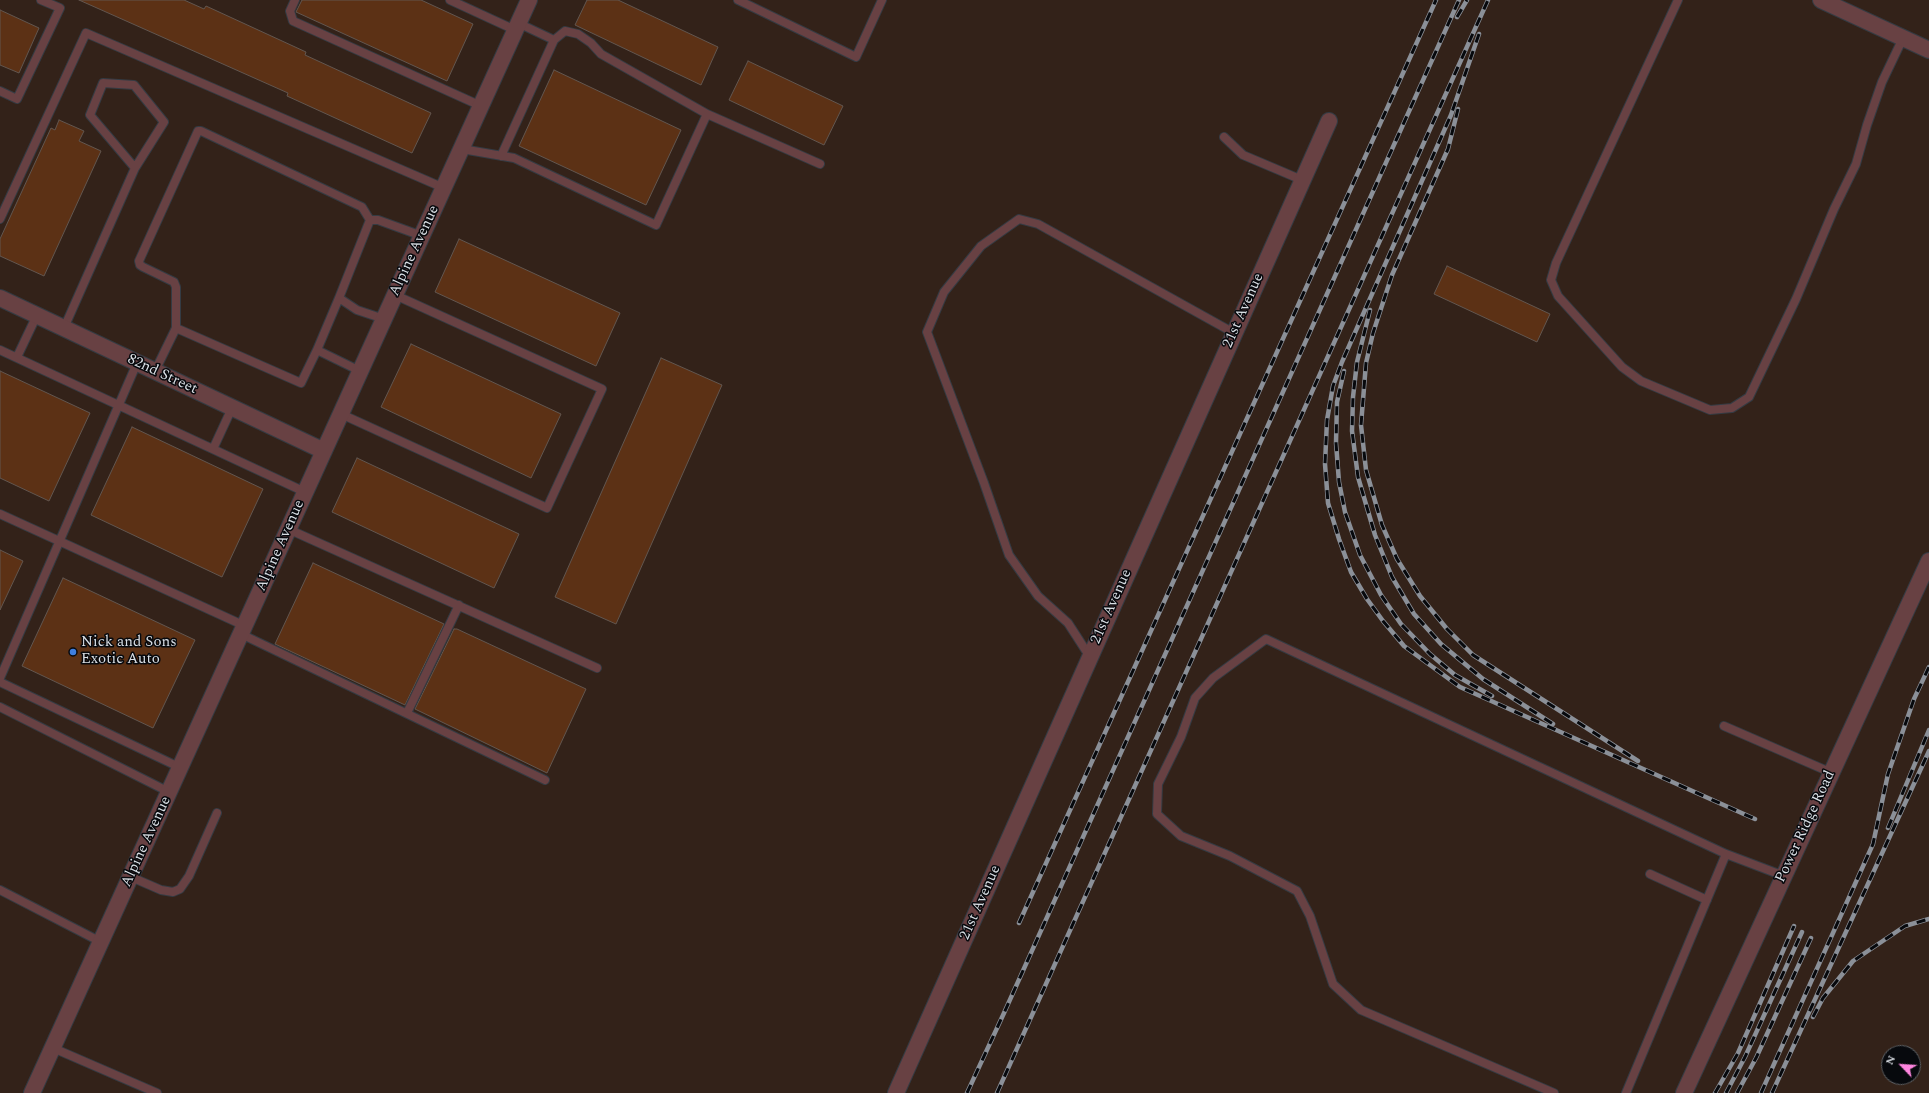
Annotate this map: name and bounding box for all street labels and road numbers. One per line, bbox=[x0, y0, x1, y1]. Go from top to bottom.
street label: Alpine Avenue bbox=[386, 203, 444, 299]
street label: 21st Avenue bbox=[1220, 271, 1268, 351]
street label: 82nd Street bbox=[124, 351, 200, 399]
street label: Alpine Avenue bbox=[253, 498, 309, 594]
street label: 21st Avenue bbox=[1088, 567, 1136, 647]
street label: Power Ridge Road bbox=[1772, 768, 1840, 886]
street label: Alpine Avenue bbox=[118, 794, 176, 890]
street label: 21st Avenue bbox=[957, 863, 1005, 943]

